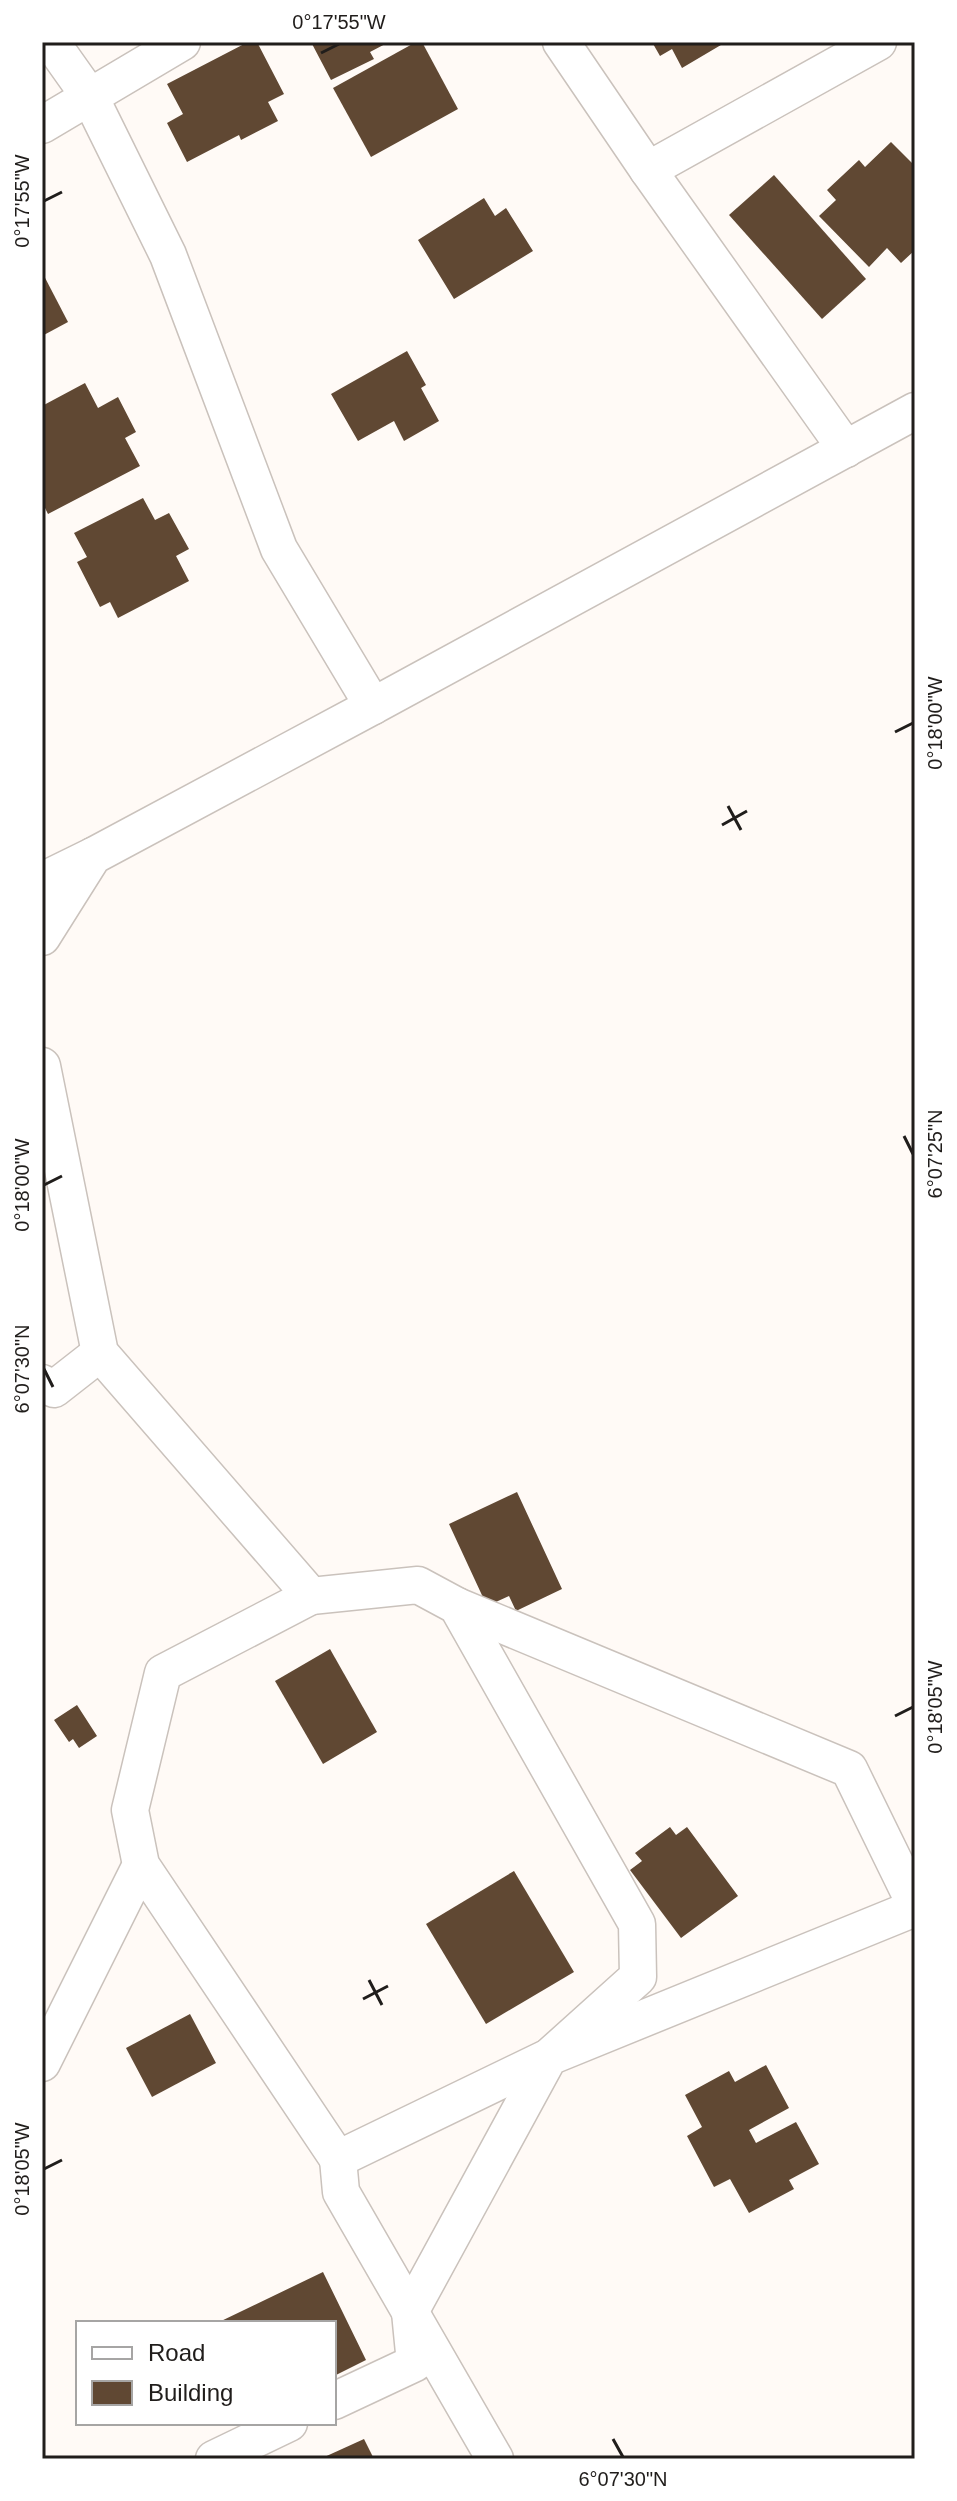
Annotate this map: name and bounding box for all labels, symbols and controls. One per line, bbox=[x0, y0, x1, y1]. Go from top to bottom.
text: 0°17'55"W bbox=[292, 11, 386, 33]
text: 0°17'55"W bbox=[11, 154, 33, 248]
text: 0°18'00"W bbox=[924, 676, 946, 770]
text: 6°07'25"N bbox=[924, 1110, 946, 1198]
text: 0°18'00"W bbox=[11, 1138, 33, 1232]
text: 6°07'30"N bbox=[11, 1325, 33, 1413]
text: 0°18'05"W bbox=[924, 1660, 946, 1754]
text: 0°18'05"W bbox=[11, 2122, 33, 2216]
legend bbox=[76, 2321, 336, 2425]
text: Road bbox=[148, 2339, 205, 2366]
text: Building bbox=[148, 2379, 233, 2406]
text: 6°07'30"N bbox=[579, 2468, 667, 2490]

